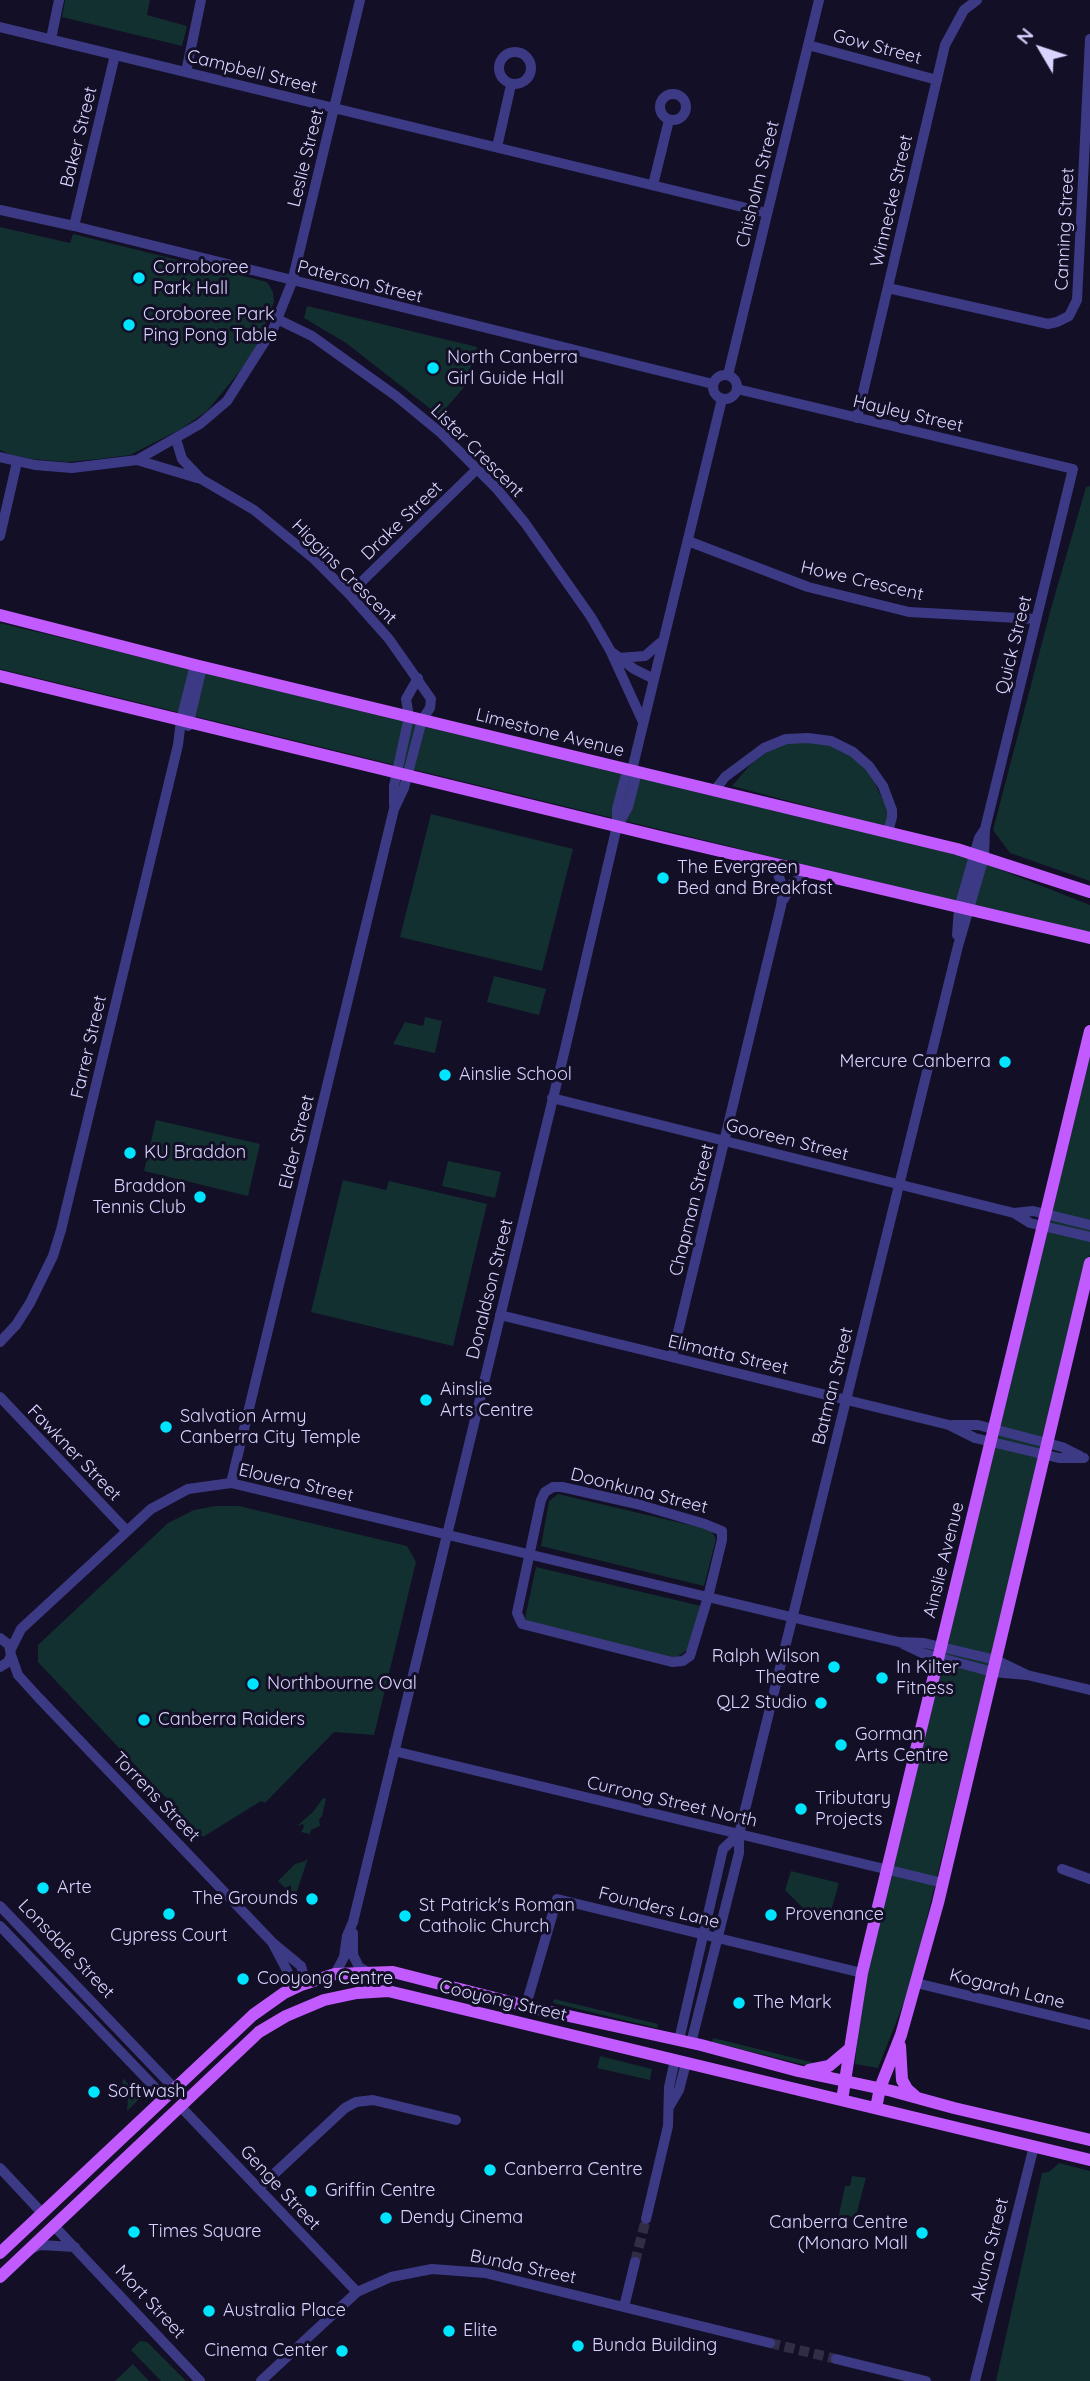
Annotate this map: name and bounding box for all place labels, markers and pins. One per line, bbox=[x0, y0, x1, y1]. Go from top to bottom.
place label: Corroboree Park Hall bbox=[153, 257, 249, 300]
marker: Corroboree Park Hall bbox=[131, 270, 147, 286]
place label: Coroboree Park Ping Pong Table bbox=[143, 304, 277, 346]
marker: Coroboree Park Ping Pong Table bbox=[121, 317, 137, 333]
place label: North Canberra Girl Guide Hall bbox=[447, 347, 578, 390]
marker: North Canberra Girl Guide Hall bbox=[425, 360, 441, 376]
place label: The Evergreen Bed and Breakfast bbox=[677, 857, 833, 900]
marker: The Evergreen Bed and Breakfast bbox=[655, 870, 671, 886]
place label: Mercure Canberra bbox=[840, 1051, 991, 1073]
marker: Mercure Canberra bbox=[997, 1054, 1013, 1070]
place label: Ainslie School bbox=[459, 1064, 572, 1086]
marker: Ainslie School bbox=[437, 1067, 453, 1083]
place label: KU Braddon bbox=[144, 1142, 246, 1164]
marker: KU Braddon bbox=[122, 1145, 138, 1161]
place label: Braddon Tennis Club bbox=[92, 1176, 186, 1218]
marker: Braddon Tennis Club bbox=[192, 1189, 208, 1205]
place label: Ainslie Arts Centre bbox=[440, 1379, 534, 1422]
marker: Ainslie Arts Centre bbox=[418, 1392, 434, 1408]
place label: Salvation Army Canberra City Temple bbox=[180, 1406, 361, 1448]
marker: Salvation Army Canberra City Temple bbox=[158, 1419, 174, 1435]
place label: Ralph Wilson Theatre bbox=[712, 1646, 820, 1688]
place label: In Kilter Fitness bbox=[896, 1657, 959, 1700]
marker: Ralph Wilson Theatre bbox=[826, 1659, 842, 1675]
marker: In Kilter Fitness bbox=[874, 1670, 890, 1686]
place label: Northbourne Oval bbox=[267, 1673, 417, 1695]
marker: Northbourne Oval bbox=[245, 1676, 261, 1692]
place label: QL2 Studio bbox=[716, 1692, 807, 1714]
marker: QL2 Studio bbox=[813, 1695, 829, 1711]
place label: Canberra Raiders bbox=[158, 1709, 305, 1731]
marker: Canberra Raiders bbox=[136, 1712, 152, 1728]
place label: Gorman Arts Centre bbox=[855, 1724, 949, 1766]
marker: Gorman Arts Centre bbox=[833, 1737, 849, 1753]
place label: Tributary Projects bbox=[815, 1788, 891, 1830]
marker: Tributary Projects bbox=[793, 1801, 809, 1817]
place label: Arte bbox=[57, 1877, 92, 1899]
marker: Arte bbox=[35, 1880, 51, 1896]
place label: The Grounds bbox=[192, 1888, 298, 1910]
marker: The Grounds bbox=[304, 1891, 320, 1907]
place label: St Patrick's Roman Catholic Church bbox=[419, 1895, 575, 1938]
place label: Provenance bbox=[785, 1904, 884, 1926]
marker: Cypress Court bbox=[161, 1906, 177, 1922]
marker: Provenance bbox=[763, 1907, 779, 1923]
marker: St Patrick's Roman Catholic Church bbox=[397, 1908, 413, 1924]
place label: Cypress Court bbox=[110, 1925, 228, 1947]
place label: Cooyong Centre bbox=[257, 1968, 393, 1990]
marker: Cooyong Centre bbox=[235, 1971, 251, 1987]
place label: The Mark bbox=[753, 1992, 832, 2014]
marker: The Mark bbox=[731, 1995, 747, 2011]
place label: Softwash bbox=[108, 2081, 186, 2103]
marker: Softwash bbox=[86, 2084, 102, 2100]
place label: Canberra Centre bbox=[504, 2159, 643, 2181]
marker: Canberra Centre bbox=[482, 2162, 498, 2178]
place label: Griffin Centre bbox=[325, 2180, 436, 2202]
marker: Griffin Centre bbox=[303, 2183, 319, 2199]
place label: Dendy Cinema bbox=[400, 2207, 523, 2229]
marker: Dendy Cinema bbox=[378, 2210, 394, 2226]
place label: Canberra Centre (Monaro Mall bbox=[769, 2212, 908, 2254]
place label: Times Square bbox=[148, 2221, 262, 2243]
marker: Times Square bbox=[126, 2224, 142, 2240]
marker: Canberra Centre (Monaro Mall bbox=[914, 2225, 930, 2241]
place label: Australia Place bbox=[223, 2300, 346, 2322]
marker: Australia Place bbox=[201, 2303, 217, 2319]
place label: Elite bbox=[463, 2320, 497, 2342]
marker: Elite bbox=[441, 2323, 457, 2339]
place label: Bunda Building bbox=[592, 2335, 717, 2357]
marker: Bunda Building bbox=[570, 2338, 586, 2354]
place label: Cinema Center bbox=[204, 2340, 328, 2362]
marker: Cinema Center bbox=[334, 2343, 350, 2359]

